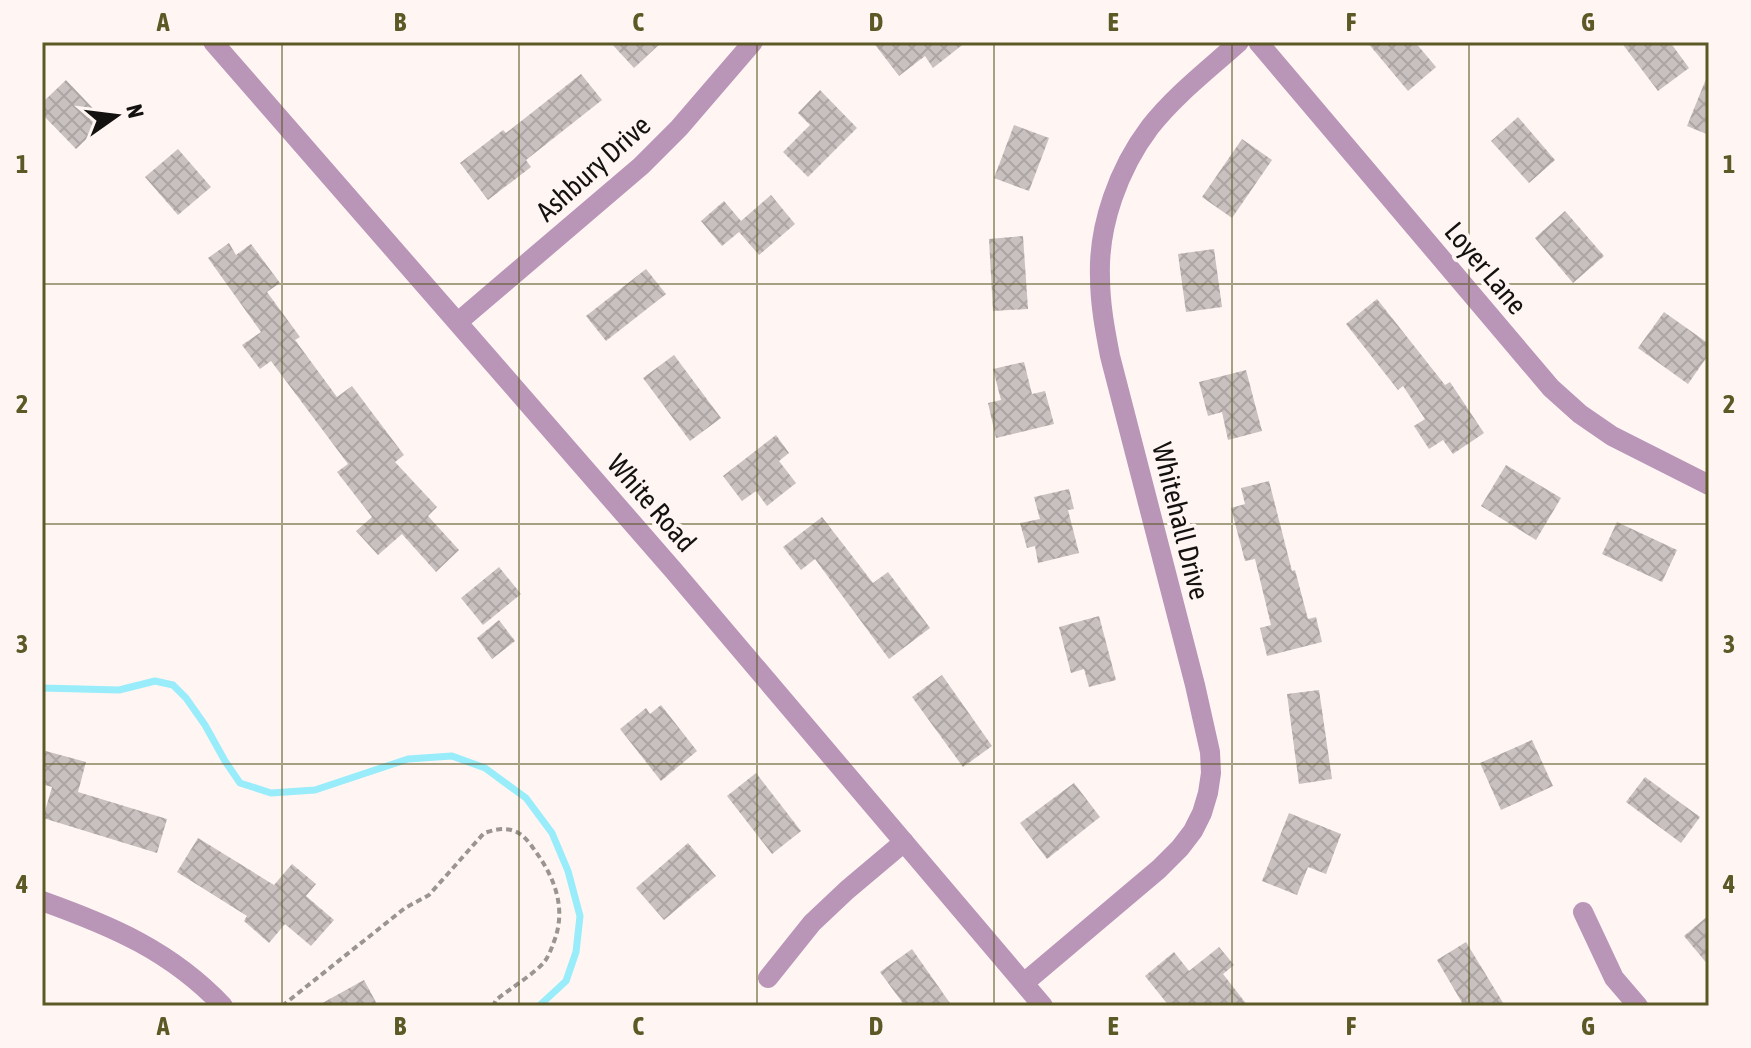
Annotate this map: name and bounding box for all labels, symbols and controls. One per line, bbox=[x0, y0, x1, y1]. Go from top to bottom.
text: A bbox=[156, 7, 170, 37]
text: B bbox=[394, 7, 407, 37]
text: C bbox=[632, 7, 644, 37]
text: D bbox=[869, 7, 883, 37]
text: E bbox=[1107, 7, 1119, 37]
text: F bbox=[1346, 7, 1357, 37]
text: G bbox=[1581, 7, 1595, 37]
north arrow bbox=[76, 76, 156, 156]
text: N bbox=[121, 102, 150, 121]
street label: Ashbury Drive bbox=[530, 109, 656, 227]
text: 1 bbox=[16, 149, 28, 179]
text: 1 bbox=[1723, 149, 1735, 179]
street label: Loyer Lane bbox=[1438, 216, 1534, 320]
text: 2 bbox=[16, 389, 28, 419]
text: 2 bbox=[1723, 389, 1735, 419]
street label: Whitehall Drive bbox=[1146, 439, 1216, 603]
street label: White Road bbox=[601, 448, 703, 558]
text: 3 bbox=[16, 629, 28, 659]
text: 3 bbox=[1723, 629, 1735, 659]
text: 4 bbox=[15, 869, 28, 899]
text: 4 bbox=[1722, 869, 1735, 899]
text: A bbox=[156, 1011, 170, 1041]
text: B bbox=[394, 1011, 407, 1041]
text: C bbox=[632, 1011, 644, 1041]
text: D bbox=[869, 1011, 883, 1041]
text: E bbox=[1107, 1011, 1119, 1041]
text: F bbox=[1346, 1011, 1357, 1041]
text: G bbox=[1581, 1011, 1595, 1041]

